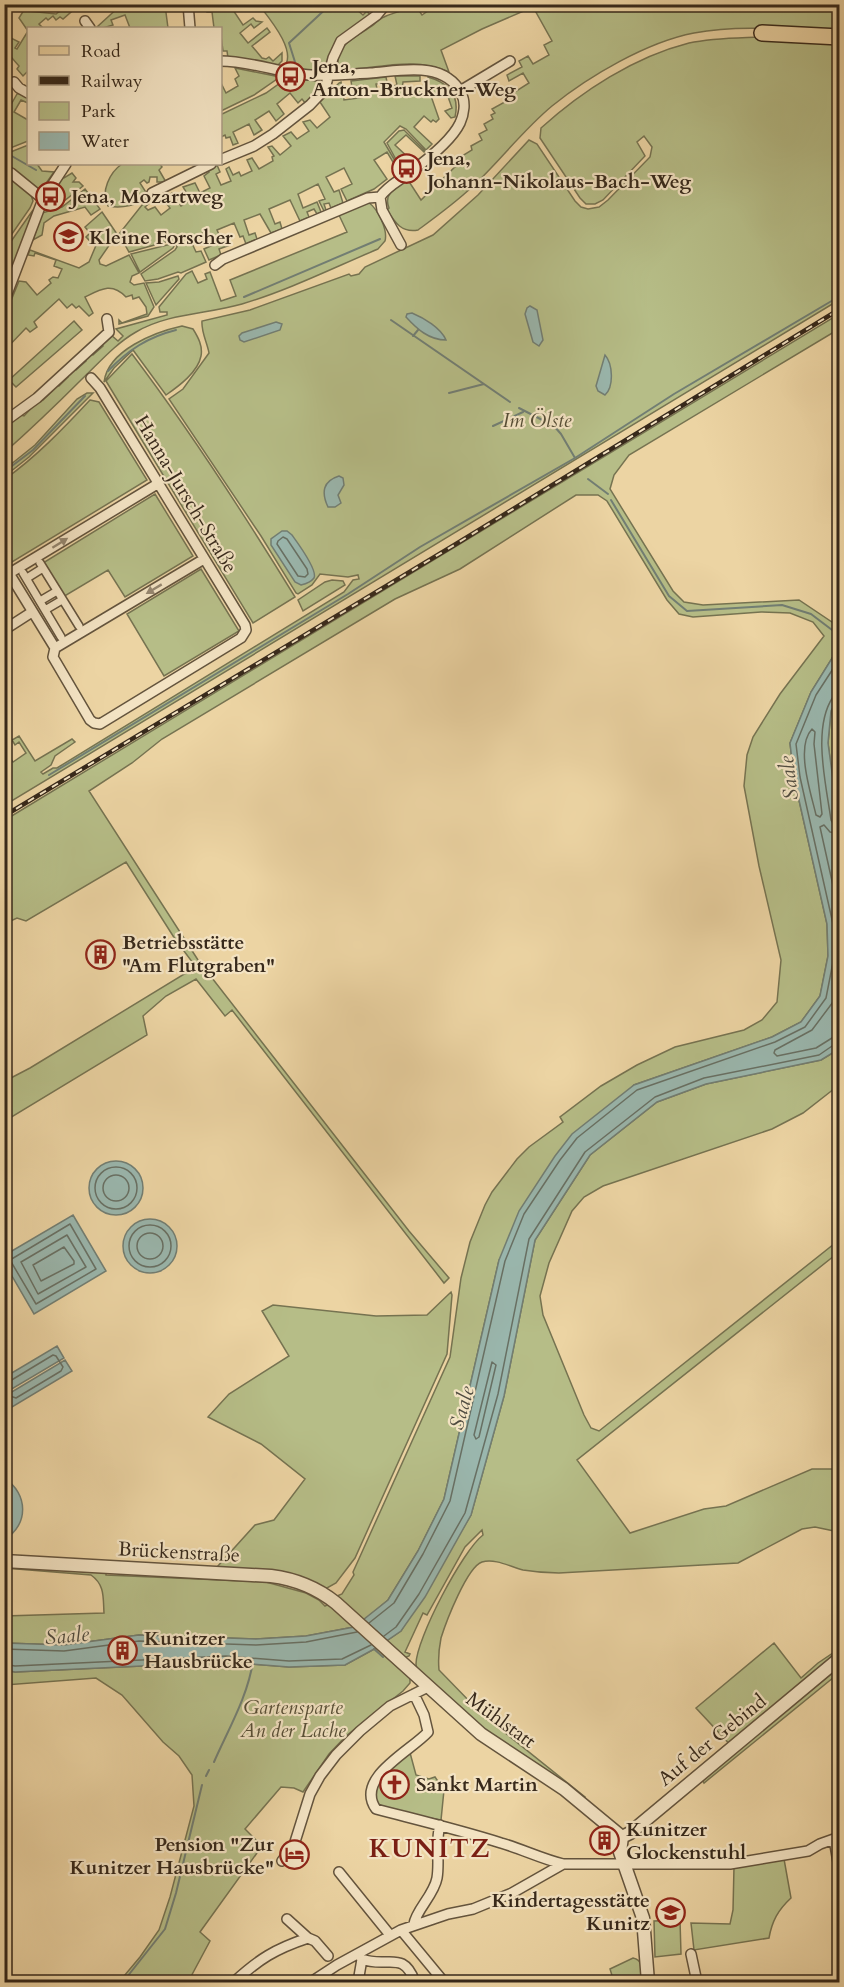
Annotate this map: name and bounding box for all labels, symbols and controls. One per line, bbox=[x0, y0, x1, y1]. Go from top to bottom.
legend bbox=[27, 27, 222, 165]
text: Road bbox=[81, 39, 121, 64]
place label: Jena, Anton-Bruckner-Weg bbox=[309, 53, 516, 103]
bus stop icon: Jena, Anton-Bruckner-Weg bbox=[275, 61, 307, 93]
text: Railway bbox=[81, 69, 143, 94]
text: Park bbox=[81, 99, 116, 124]
text: Water bbox=[80, 129, 130, 154]
place label: Jena, Johann-Nikolaus-Bach-Weg bbox=[424, 145, 691, 195]
bus stop icon: Jena, Johann-Nikolaus-Bach-Weg bbox=[390, 153, 422, 185]
bus stop icon: Jena, Mozartweg bbox=[34, 180, 66, 212]
place label: Jena, Mozartweg bbox=[68, 183, 223, 210]
school or university icon: Kleine Forscher bbox=[52, 221, 84, 253]
place label: Kleine Forscher bbox=[89, 224, 234, 251]
park label: Im Ölste bbox=[503, 407, 572, 434]
street label: Hanna-Jursch-Straße bbox=[128, 410, 244, 578]
one-way arrow bbox=[52, 538, 69, 548]
one-way arrow bbox=[146, 583, 162, 594]
water label: Saale bbox=[772, 753, 806, 802]
place label: Betriebsstätte "Am Flutgraben" bbox=[122, 929, 275, 979]
building icon: Betriebsstätte "Am Flutgraben" bbox=[85, 938, 117, 970]
water label: Saale bbox=[442, 1382, 482, 1433]
street label: Brückenstraße bbox=[117, 1535, 241, 1569]
water label: Saale bbox=[44, 1620, 91, 1652]
place label: Kunitzer Hausbrücke bbox=[144, 1625, 253, 1675]
building icon: Kunitzer Hausbrücke bbox=[107, 1634, 139, 1666]
street label: Mühlstatt bbox=[461, 1686, 542, 1755]
street label: Auf der Gebind bbox=[652, 1688, 772, 1792]
park label: Gartensparte An der Lache bbox=[239, 1694, 346, 1744]
church icon: Sankt Martin bbox=[379, 1768, 411, 1800]
place label: Sankt Martin bbox=[416, 1771, 538, 1798]
place label: Kunitzer Glockenstuhl bbox=[626, 1816, 746, 1866]
building icon: Kunitzer Glockenstuhl bbox=[589, 1825, 621, 1857]
place label: Pension "Zur Kunitzer Hausbrücke" bbox=[70, 1831, 275, 1881]
district label: KUNITZ bbox=[369, 1831, 491, 1866]
hotel icon: Pension "Zur Kunitzer Hausbrücke" bbox=[279, 1839, 311, 1871]
place label: Kindertagesstätte Kunitz bbox=[491, 1887, 650, 1937]
school or university icon: Kindertagesstätte Kunitz bbox=[655, 1896, 687, 1928]

